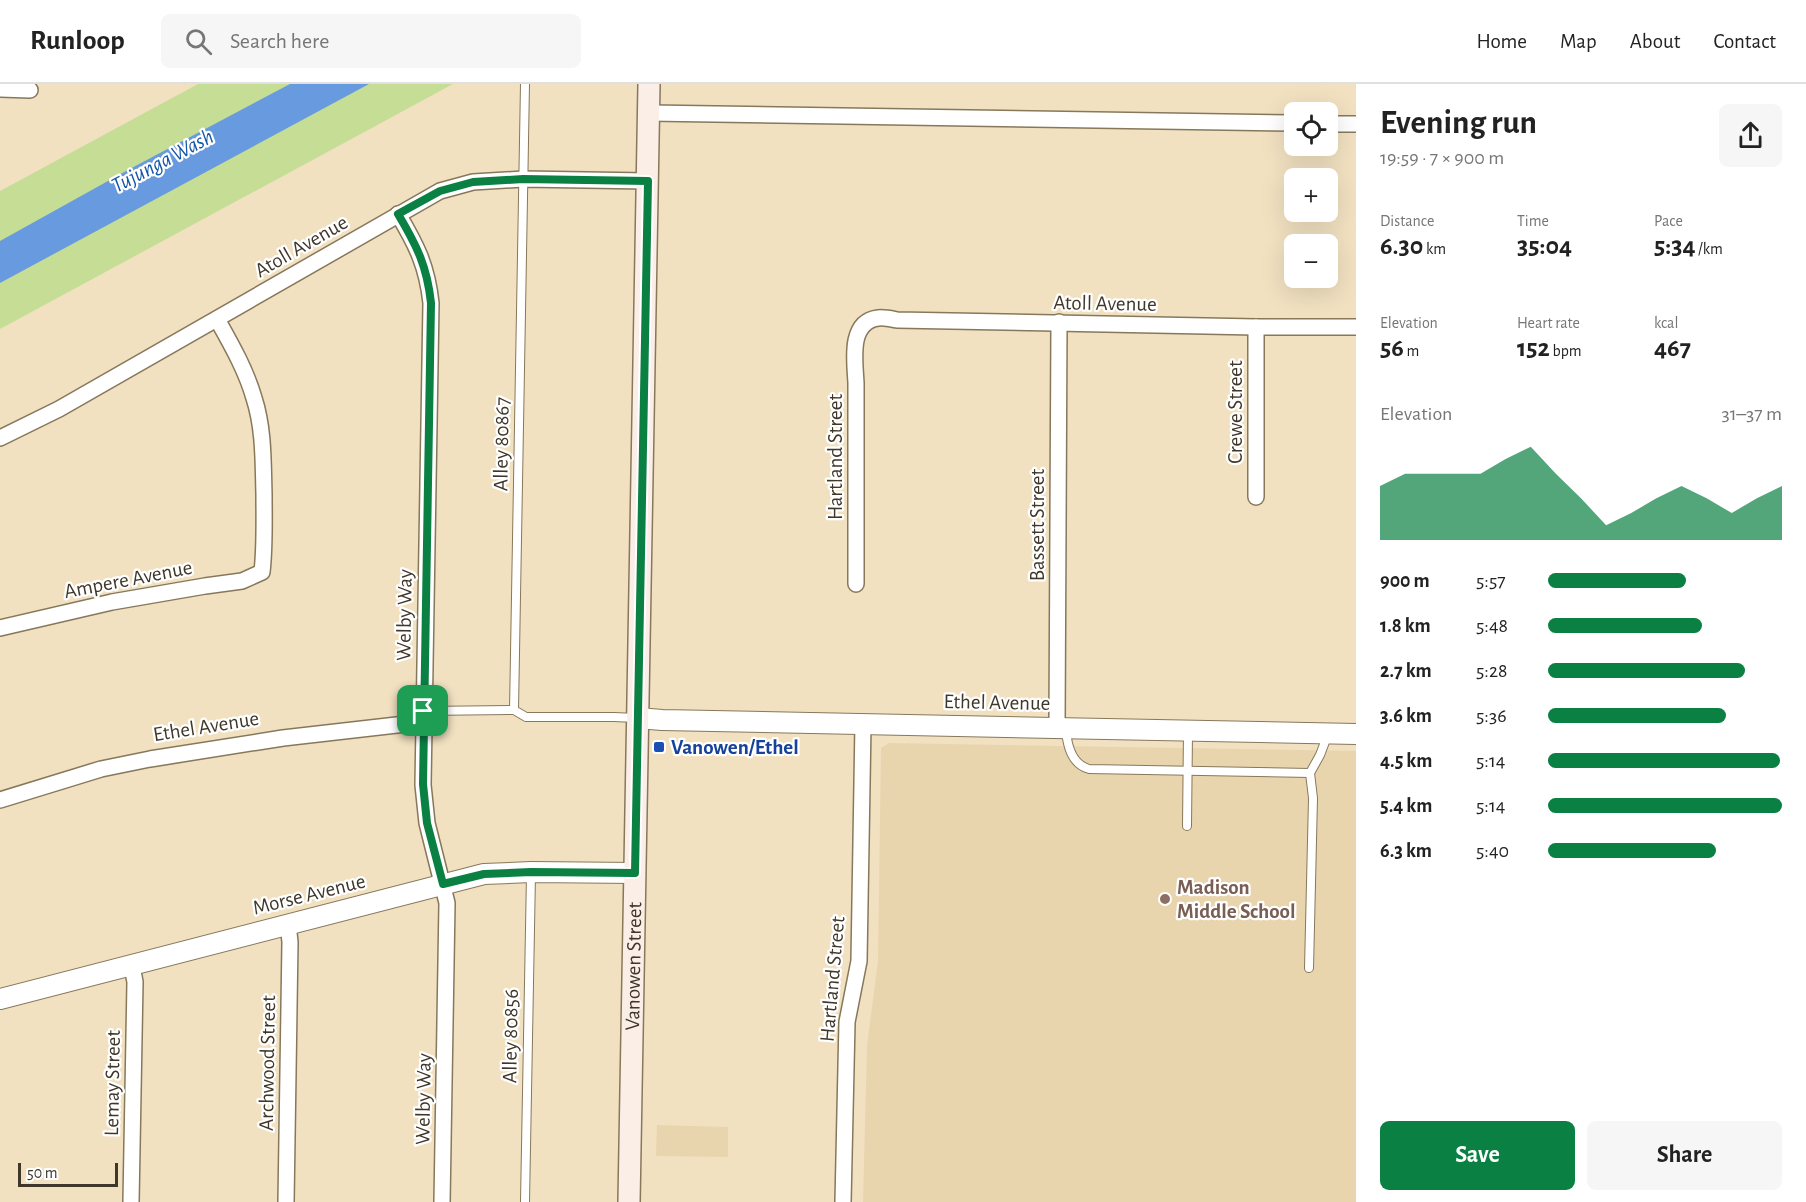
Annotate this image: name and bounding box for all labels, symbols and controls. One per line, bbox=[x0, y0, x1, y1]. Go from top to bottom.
search box bbox=[161, 14, 581, 68]
icon: search bbox=[182, 25, 215, 58]
text: Runloop bbox=[30, 27, 125, 55]
text: Search here bbox=[230, 30, 329, 52]
text: Home bbox=[1476, 31, 1527, 52]
text: Map bbox=[1560, 31, 1597, 52]
text: About bbox=[1630, 31, 1680, 52]
text: Contact bbox=[1713, 31, 1776, 52]
map controls bbox=[1284, 102, 1338, 288]
button: locate bbox=[1284, 102, 1338, 156]
button: share bbox=[1719, 104, 1782, 167]
text: Evening run bbox=[1380, 107, 1537, 140]
water label: Tujunga Wash bbox=[108, 125, 217, 197]
text: 19:59 · 7 × 900 m bbox=[1380, 148, 1504, 168]
button: + bbox=[1284, 168, 1338, 222]
street label: Atoll Avenue bbox=[251, 211, 351, 281]
text: Distance bbox=[1380, 213, 1434, 229]
text: Time bbox=[1517, 213, 1549, 229]
text: Pace bbox=[1654, 213, 1683, 229]
text: 6.30 bbox=[1380, 233, 1423, 259]
text: 35:04 bbox=[1517, 233, 1572, 259]
text: 5:34 bbox=[1654, 233, 1695, 259]
button: − bbox=[1284, 234, 1338, 288]
text: km bbox=[1423, 241, 1446, 257]
text: /km bbox=[1695, 241, 1723, 257]
street label: Atoll Avenue bbox=[1053, 292, 1157, 315]
text: Elevation bbox=[1380, 315, 1438, 331]
text: Heart rate bbox=[1517, 315, 1580, 331]
text: kcal bbox=[1654, 315, 1678, 331]
text: 56 bbox=[1380, 335, 1404, 361]
text: 152 bbox=[1517, 335, 1550, 361]
text: 467 bbox=[1654, 335, 1691, 361]
text: m bbox=[1404, 343, 1419, 359]
text: bpm bbox=[1550, 343, 1582, 359]
street label: Crewe Street bbox=[1225, 360, 1246, 464]
street label: Hartland Street bbox=[825, 394, 846, 520]
street label: Alley 80867 bbox=[490, 396, 513, 491]
text: Elevation bbox=[1380, 404, 1452, 424]
text: 31–37 m bbox=[1721, 404, 1782, 424]
street label: Bassett Street bbox=[1027, 468, 1048, 581]
street label: Ampere Avenue bbox=[62, 557, 194, 602]
street label: Welby Way bbox=[393, 569, 416, 661]
text: 900 m bbox=[1380, 571, 1430, 591]
text: 5:57 bbox=[1476, 571, 1506, 591]
text: 1.8 km bbox=[1380, 616, 1431, 636]
text: 5:48 bbox=[1476, 616, 1508, 636]
text: 2.7 km bbox=[1380, 661, 1432, 681]
text: 5:28 bbox=[1476, 661, 1508, 681]
pin bbox=[397, 685, 448, 736]
street label: Ethel Avenue bbox=[943, 691, 1051, 714]
icon: arrive bbox=[406, 694, 439, 727]
text: 3.6 km bbox=[1380, 706, 1432, 726]
text: 5:36 bbox=[1476, 706, 1507, 726]
street label: Ethel Avenue bbox=[152, 708, 261, 745]
place label: Vanowen/Ethel bbox=[671, 737, 799, 758]
marker: Vanowen/Ethel bbox=[652, 740, 666, 754]
text: 4.5 km bbox=[1380, 751, 1432, 771]
text: 5:14 bbox=[1476, 751, 1505, 771]
text: 5.4 km bbox=[1380, 796, 1432, 816]
text: 5:14 bbox=[1476, 796, 1505, 816]
text: 6.3 km bbox=[1380, 841, 1432, 861]
text: 5:40 bbox=[1476, 841, 1509, 861]
street label: Morse Avenue bbox=[251, 870, 368, 919]
place label: Madison Middle School bbox=[1177, 877, 1296, 922]
marker: Madison Middle School bbox=[1158, 892, 1172, 906]
street label: Vanowen Street bbox=[622, 901, 645, 1030]
street label: Hartland Street bbox=[817, 915, 848, 1043]
street label: Alley 80856 bbox=[499, 989, 522, 1083]
street label: Archwood Street bbox=[256, 995, 279, 1131]
street label: Lemay Street bbox=[101, 1029, 124, 1136]
street label: Welby Way bbox=[412, 1053, 435, 1145]
button: Save bbox=[1380, 1121, 1575, 1190]
button: Share bbox=[1587, 1121, 1782, 1190]
scale bar bbox=[18, 1160, 118, 1188]
text: 50 m bbox=[27, 1165, 58, 1181]

